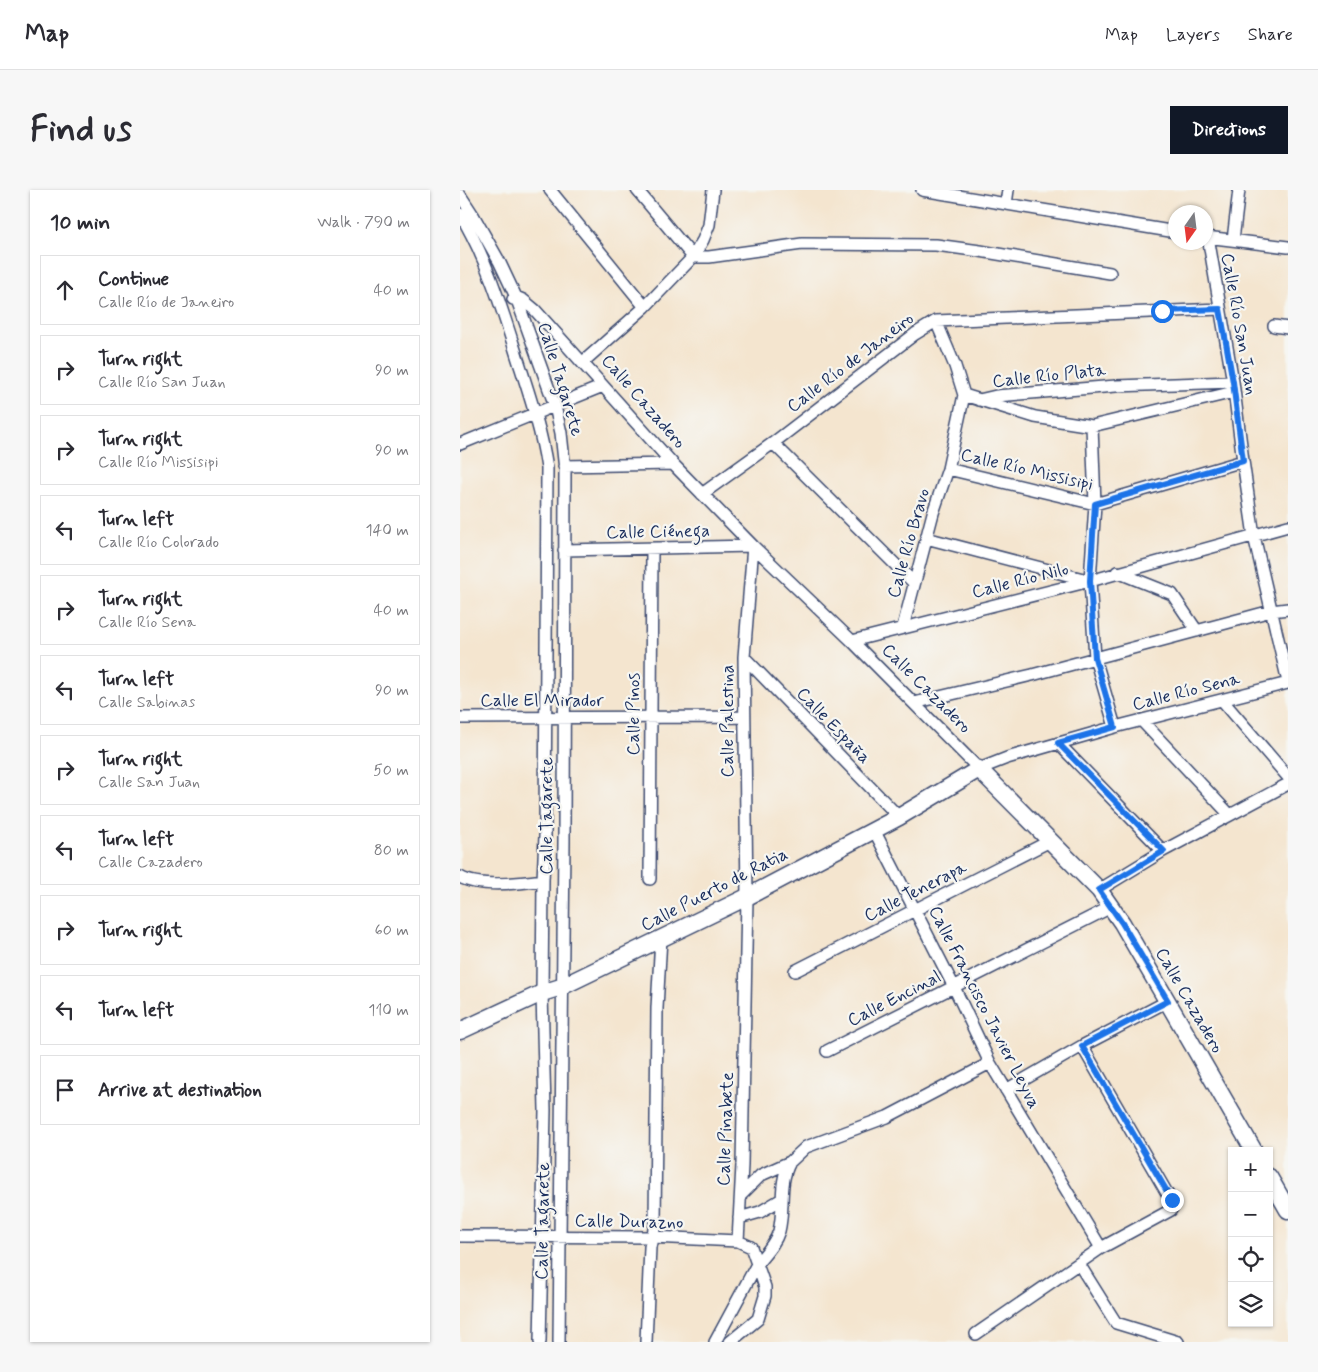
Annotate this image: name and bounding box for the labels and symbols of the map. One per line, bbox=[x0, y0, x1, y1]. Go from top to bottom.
north arrow bbox=[1168, 205, 1213, 250]
street label: Calle Río San Juan bbox=[1215, 251, 1263, 397]
route start bbox=[1151, 300, 1174, 323]
street label: Calle Río de Janeiro bbox=[782, 307, 919, 419]
street label: Calle Tagarete bbox=[529, 320, 589, 440]
street label: Calle Cazadero bbox=[595, 349, 691, 454]
street label: Calle Río Plata bbox=[991, 358, 1107, 394]
street label: Calle Río Missisipi bbox=[958, 443, 1095, 497]
street label: Calle Río Bravo bbox=[882, 486, 936, 601]
street label: Calle Ciénega bbox=[606, 519, 710, 547]
street label: Calle Río Nilo bbox=[969, 557, 1071, 605]
street label: Calle Cazadero bbox=[876, 639, 976, 739]
street label: Calle Palestina bbox=[716, 665, 740, 777]
street label: Calle Río Sena bbox=[1130, 667, 1243, 717]
street label: Calle Pinos bbox=[622, 673, 646, 755]
street label: Calle España bbox=[791, 682, 876, 769]
street label: Calle El Mirador bbox=[480, 689, 604, 713]
street label: Calle Tagarete bbox=[535, 757, 561, 875]
street label: Calle Puerto de Ratia bbox=[637, 842, 792, 937]
street label: Calle Tenerapa bbox=[860, 856, 971, 928]
street label: Calle Francisco Javier Leyva bbox=[922, 902, 1046, 1113]
street label: Calle Cazadero bbox=[1149, 943, 1229, 1058]
street label: Calle Encinal bbox=[843, 965, 945, 1033]
street label: Calle Pinabete bbox=[712, 1071, 740, 1187]
street label: Calle Tagarete bbox=[530, 1162, 558, 1280]
route end bbox=[1161, 1189, 1184, 1212]
street label: Calle Durazno bbox=[574, 1209, 684, 1235]

